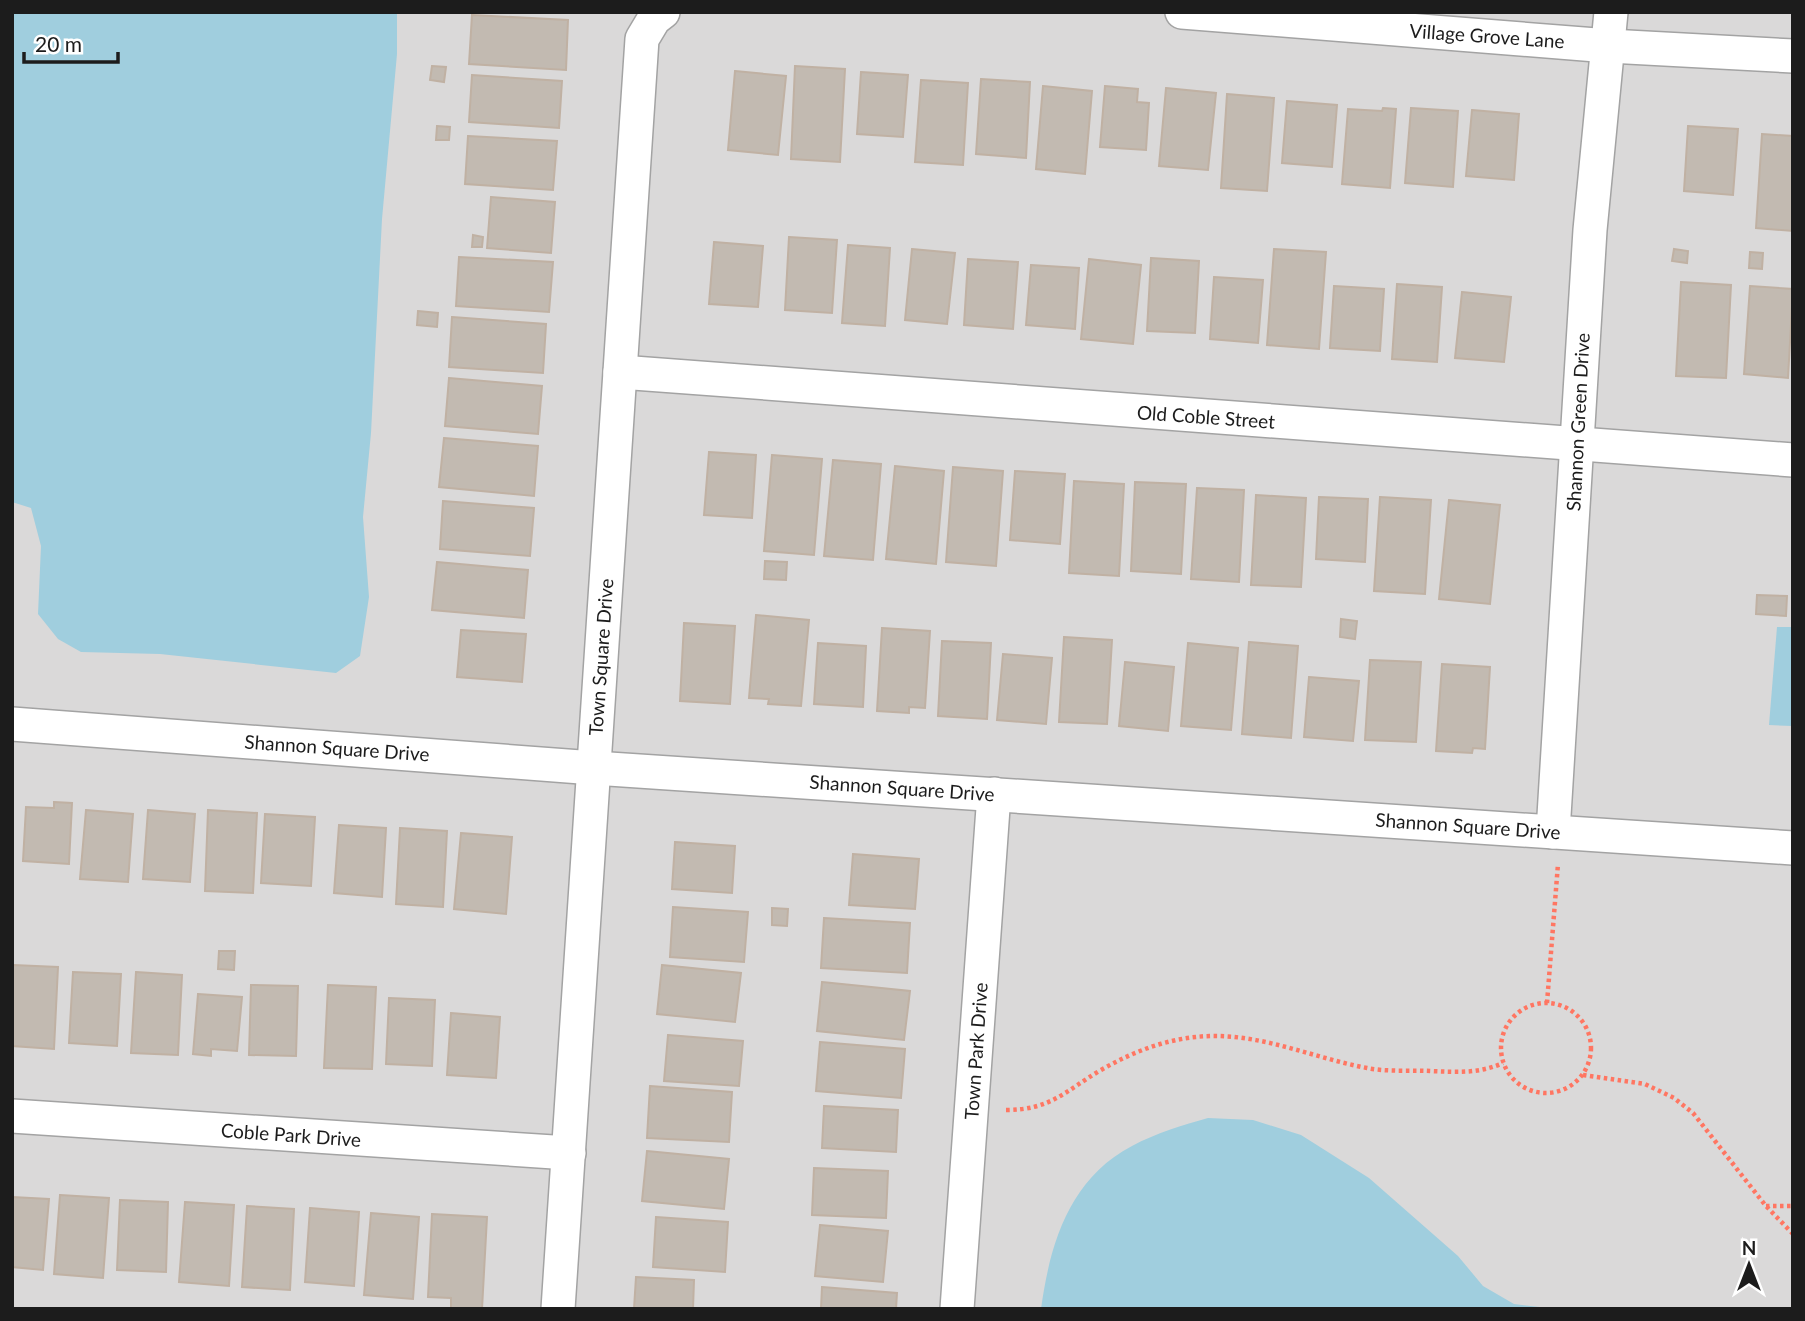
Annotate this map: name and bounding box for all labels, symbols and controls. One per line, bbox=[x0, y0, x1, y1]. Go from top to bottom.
street label: Village Grove Lane bbox=[1409, 19, 1565, 52]
scale bar bbox=[24, 21, 119, 65]
text: 20 m bbox=[35, 31, 82, 56]
street label: Shannon Green Drive bbox=[1561, 332, 1594, 512]
street label: Old Coble Street bbox=[1136, 400, 1276, 433]
street label: Town Square Drive bbox=[584, 578, 617, 736]
street label: Shannon Square Drive bbox=[244, 730, 430, 765]
street label: Shannon Square Drive bbox=[809, 770, 995, 805]
street label: Shannon Square Drive bbox=[1375, 808, 1561, 843]
street label: Town Park Drive bbox=[959, 982, 992, 1120]
street label: Coble Park Drive bbox=[220, 1118, 362, 1151]
north arrow bbox=[1714, 1230, 1784, 1300]
text: N bbox=[1742, 1236, 1756, 1259]

